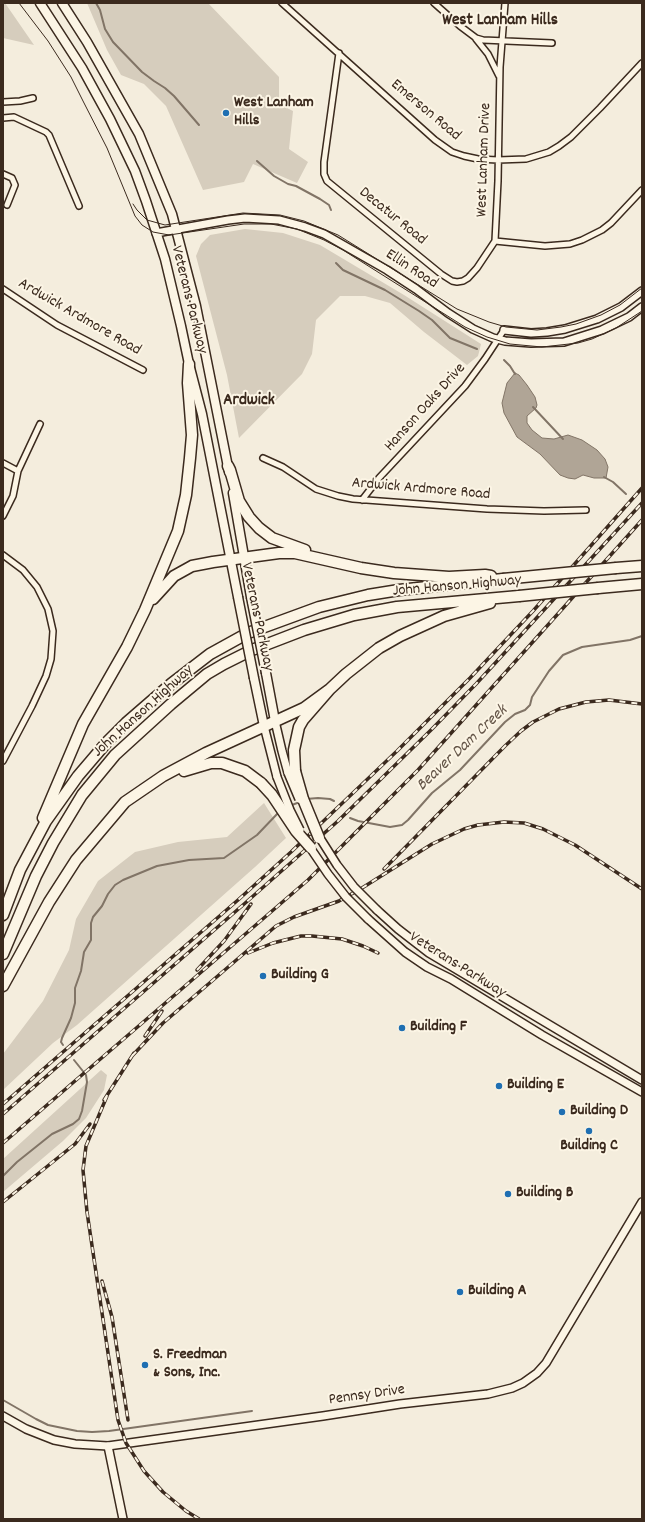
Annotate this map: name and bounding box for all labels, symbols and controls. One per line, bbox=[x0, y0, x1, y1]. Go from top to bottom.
district label: West Lanham Hills bbox=[442, 12, 558, 32]
street label: Emerson Road bbox=[386, 76, 464, 146]
place label: West Lanham Hills bbox=[234, 94, 314, 132]
street label: West Lanham Drive bbox=[473, 103, 497, 217]
marker: West Lanham Hills bbox=[221, 108, 231, 118]
street label: Decatur Road bbox=[354, 184, 430, 250]
street label: Veterans Parkway bbox=[165, 244, 211, 356]
street label: Ellin Road bbox=[381, 246, 441, 294]
street label: Ardwick Ardmore Road bbox=[14, 275, 144, 361]
street label: Hanson Oaks Drive bbox=[381, 360, 471, 456]
district label: Ardwick bbox=[223, 392, 275, 412]
street label: Ardwick Ardmore Road bbox=[351, 474, 491, 506]
street label: Veterans Parkway bbox=[235, 561, 277, 673]
street label: John Hanson Highway bbox=[392, 572, 522, 602]
street label: John Hanson Highway bbox=[90, 662, 198, 762]
water label: Beaver Dam Creek bbox=[413, 702, 513, 796]
street label: Veterans Parkway bbox=[405, 929, 509, 1003]
place label: Building G bbox=[271, 966, 329, 986]
marker: Building G bbox=[258, 971, 268, 981]
place label: Building F bbox=[410, 1018, 467, 1038]
marker: Building F bbox=[397, 1023, 407, 1033]
place label: Building E bbox=[507, 1076, 564, 1096]
marker: Building E bbox=[494, 1081, 504, 1091]
place label: Building D bbox=[570, 1102, 628, 1122]
marker: Building D bbox=[557, 1107, 567, 1117]
marker: Building C bbox=[584, 1126, 594, 1136]
place label: Building C bbox=[560, 1137, 618, 1157]
place label: Building B bbox=[516, 1184, 573, 1204]
marker: Building B bbox=[503, 1189, 513, 1199]
place label: Building A bbox=[468, 1282, 526, 1302]
marker: Building A bbox=[455, 1287, 465, 1297]
place label: S. Freedman & Sons, Inc. bbox=[153, 1346, 227, 1384]
marker: S. Freedman & Sons, Inc. bbox=[140, 1360, 150, 1370]
street label: Pennsy Drive bbox=[328, 1381, 406, 1411]

